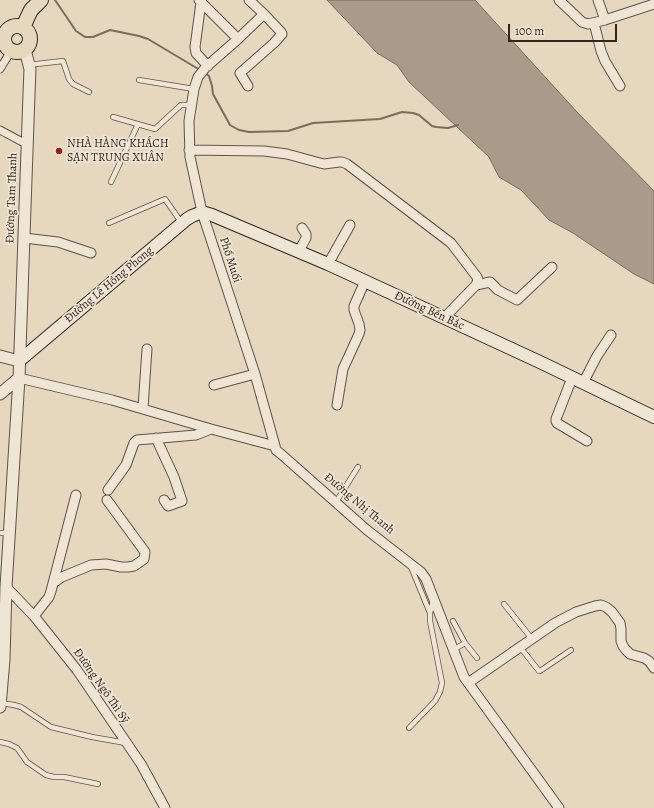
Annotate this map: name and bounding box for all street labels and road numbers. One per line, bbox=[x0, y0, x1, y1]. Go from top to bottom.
street label: Đường Tam Thanh bbox=[3, 152, 21, 244]
street label: Phố Muối bbox=[216, 235, 244, 285]
street label: Đường Lê Hồng Phong bbox=[62, 244, 156, 326]
street label: Đường Bến Bắc bbox=[392, 289, 466, 333]
street label: Đường Nhị Thanh bbox=[321, 470, 397, 538]
street label: Đường Ngô Thì Sỹ bbox=[70, 646, 132, 726]

